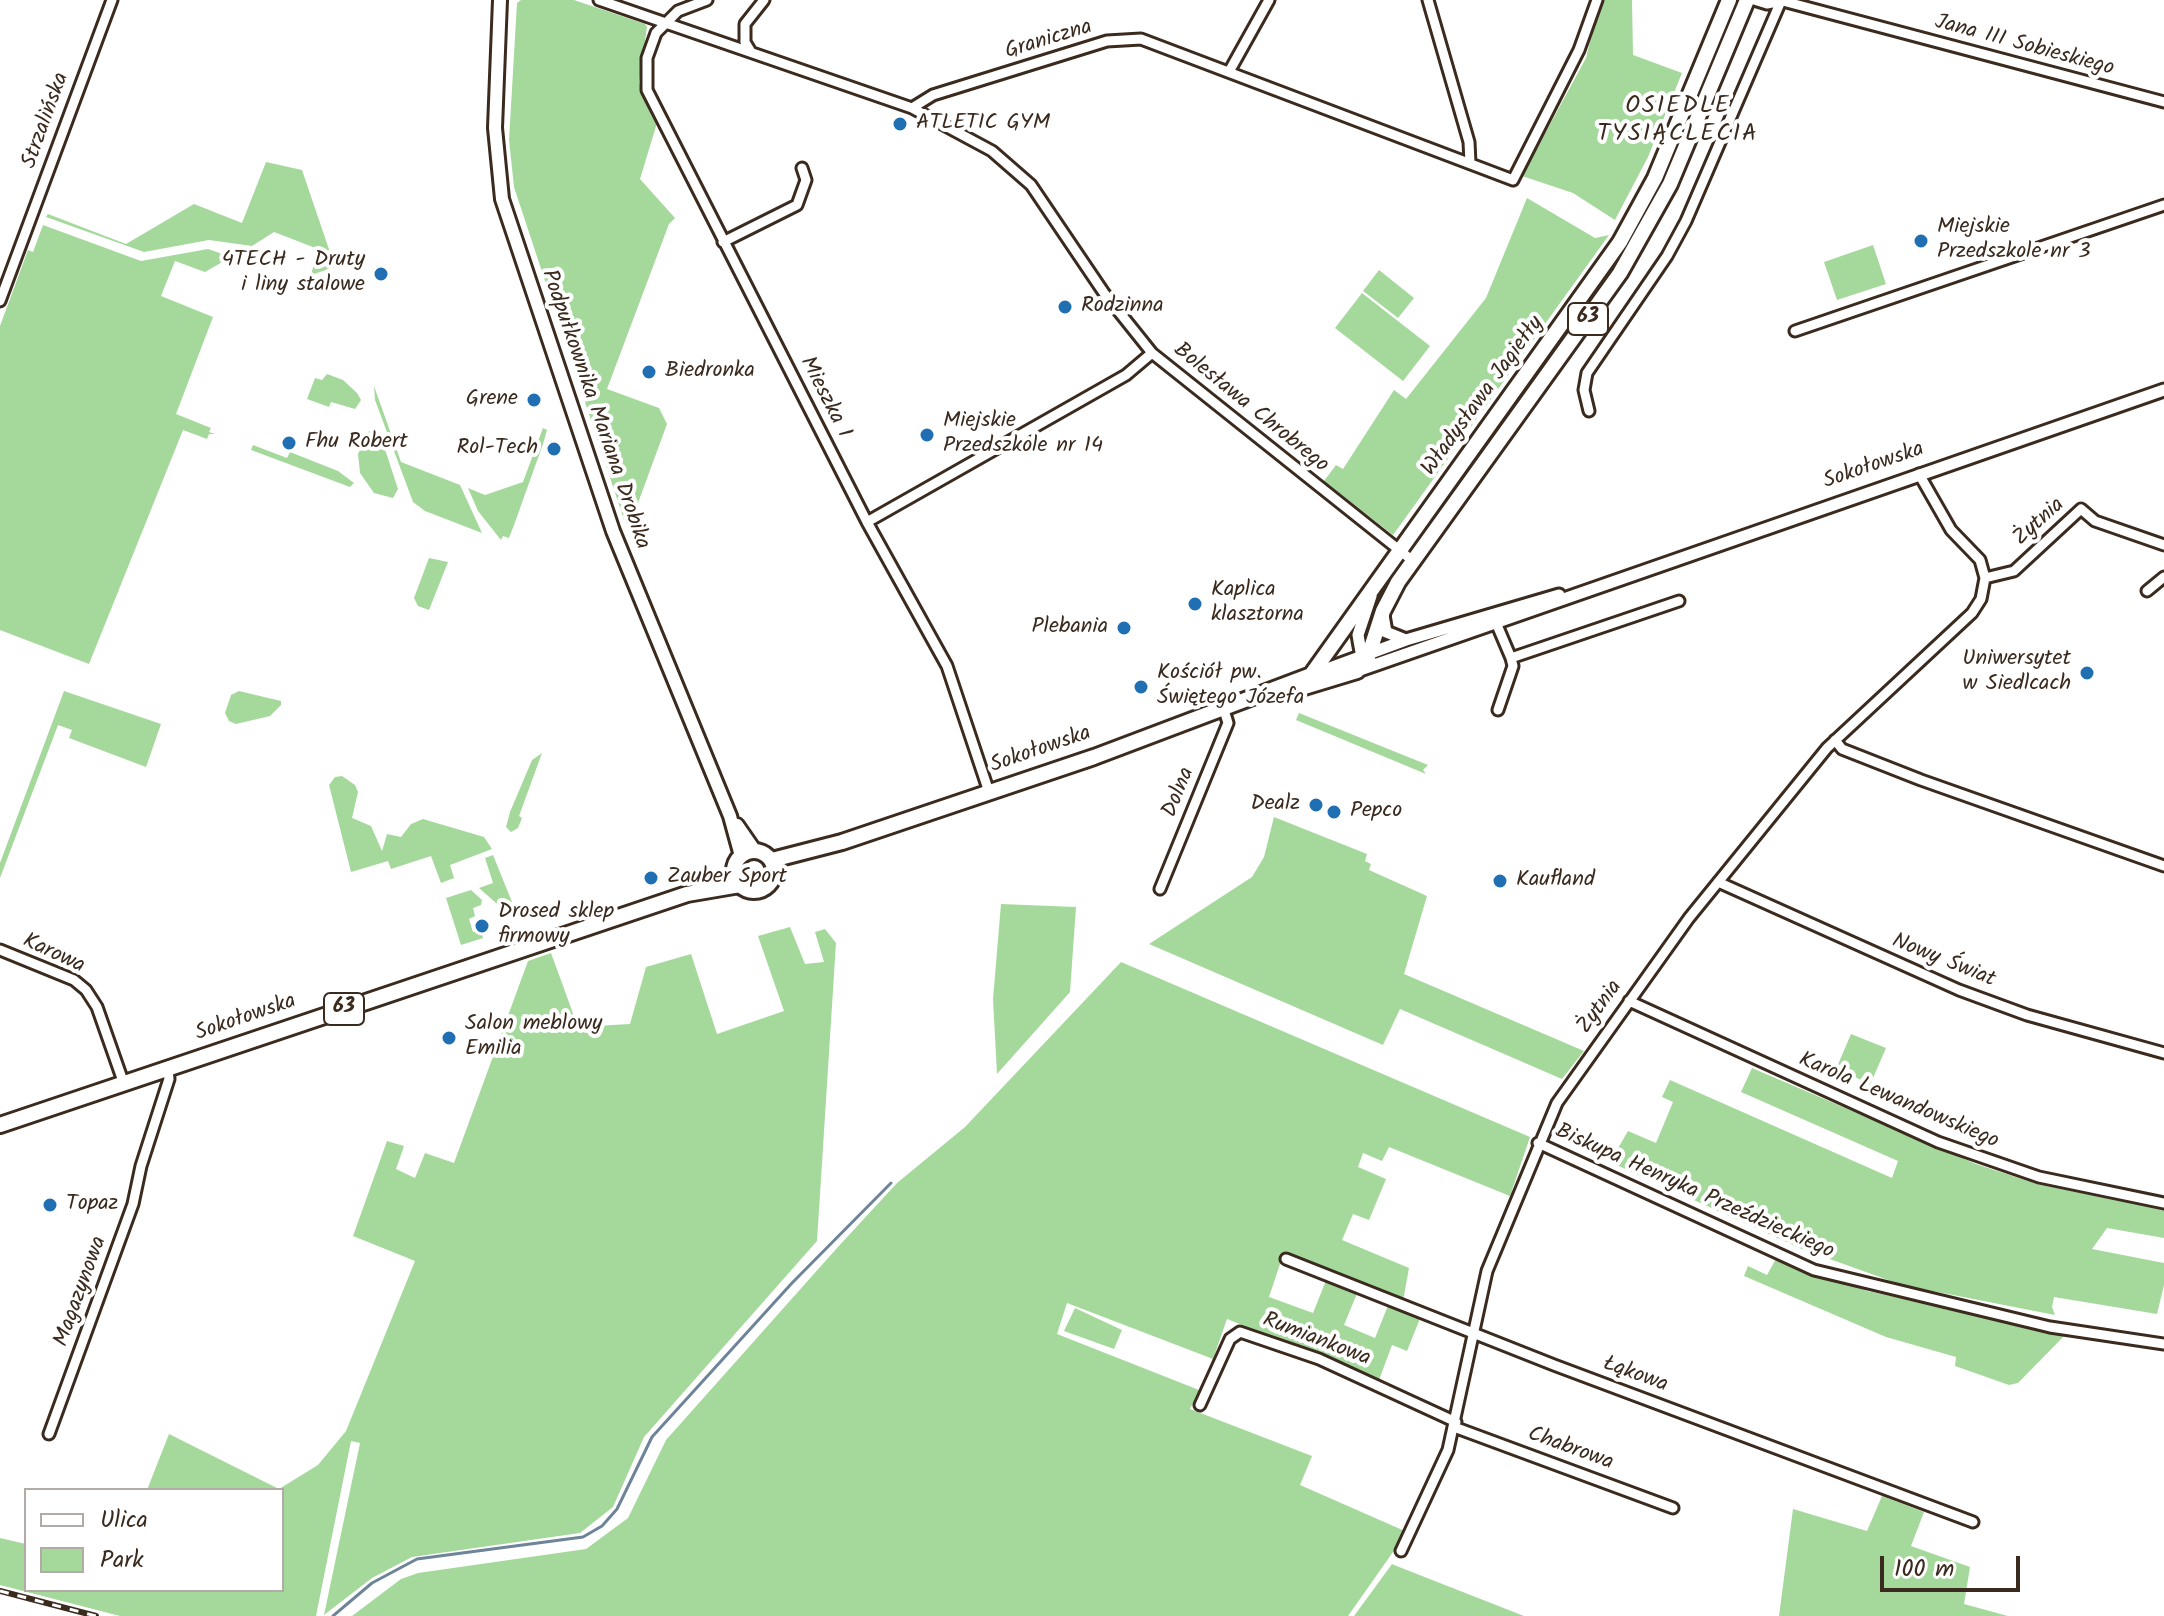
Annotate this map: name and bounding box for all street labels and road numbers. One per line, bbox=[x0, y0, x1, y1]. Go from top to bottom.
street label: Jana III Sobieskiego bbox=[1932, 10, 2116, 84]
street label: Graniczna bbox=[1002, 15, 1096, 67]
street label: Strzalińska bbox=[18, 70, 76, 172]
street label: Podpułkownika Mariana Drobika bbox=[534, 267, 654, 553]
road number: 63 bbox=[1568, 303, 1608, 335]
street label: Władysława Jagiełły bbox=[1417, 312, 1551, 482]
street label: Bolesława Chrobrego bbox=[1167, 338, 1333, 480]
street label: Mieszka I bbox=[792, 353, 856, 443]
street label: Sokołowska bbox=[1820, 437, 1928, 497]
street label: Żytnia bbox=[2009, 493, 2071, 553]
street label: Sokołowska bbox=[987, 721, 1095, 781]
street label: Dolna bbox=[1158, 764, 1202, 822]
street label: Karowa bbox=[18, 929, 88, 981]
street label: Nowy Świat bbox=[1887, 929, 1999, 995]
street label: Żytnia bbox=[1573, 976, 1629, 1040]
street label: Sokołowska bbox=[192, 989, 300, 1049]
road number: 63 bbox=[324, 993, 364, 1025]
street label: Karola Lewandowskiego bbox=[1794, 1048, 2002, 1156]
street label: Biskupa Henryka Przeździeckiego bbox=[1551, 1119, 1837, 1267]
street label: Magazynowa bbox=[50, 1233, 114, 1351]
street label: Rumiankowa bbox=[1258, 1308, 1374, 1374]
street label: Łąkowa bbox=[1599, 1352, 1671, 1400]
street label: Chabrowa bbox=[1524, 1422, 1616, 1478]

